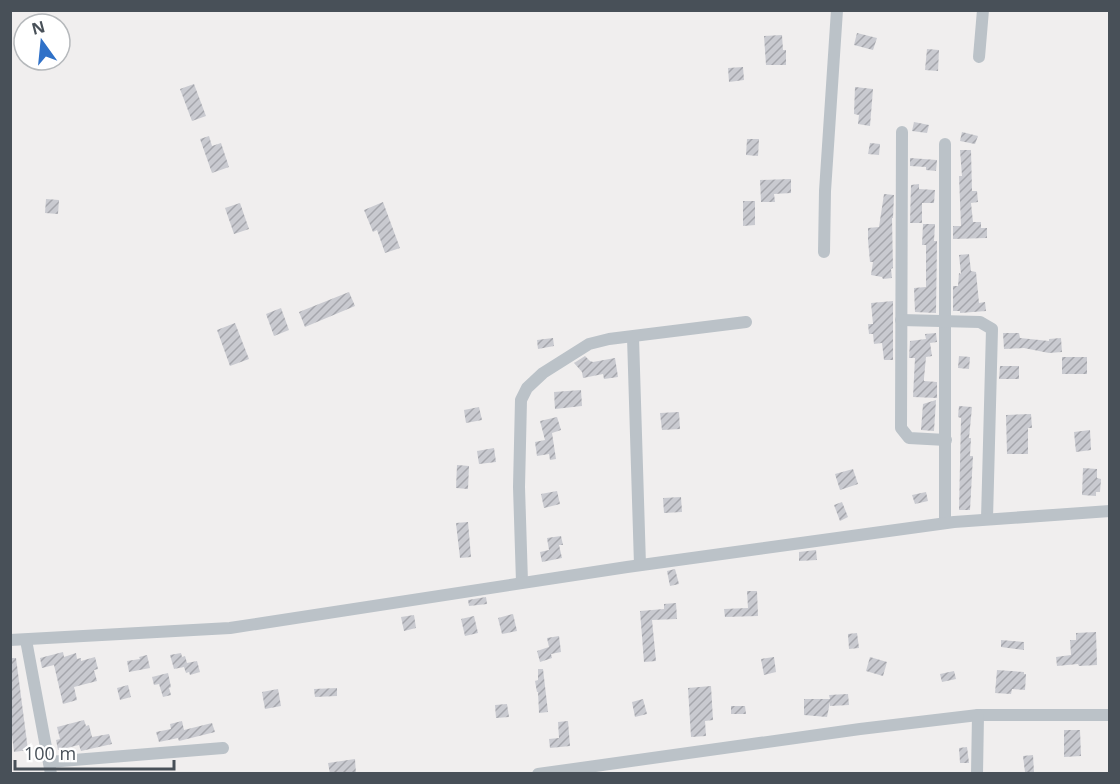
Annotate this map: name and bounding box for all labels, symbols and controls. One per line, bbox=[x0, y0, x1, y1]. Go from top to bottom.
north arrow bbox=[12, 12, 72, 72]
text: N bbox=[29, 15, 47, 40]
scale bar bbox=[15, 733, 174, 771]
text: 100 m bbox=[24, 741, 76, 765]

